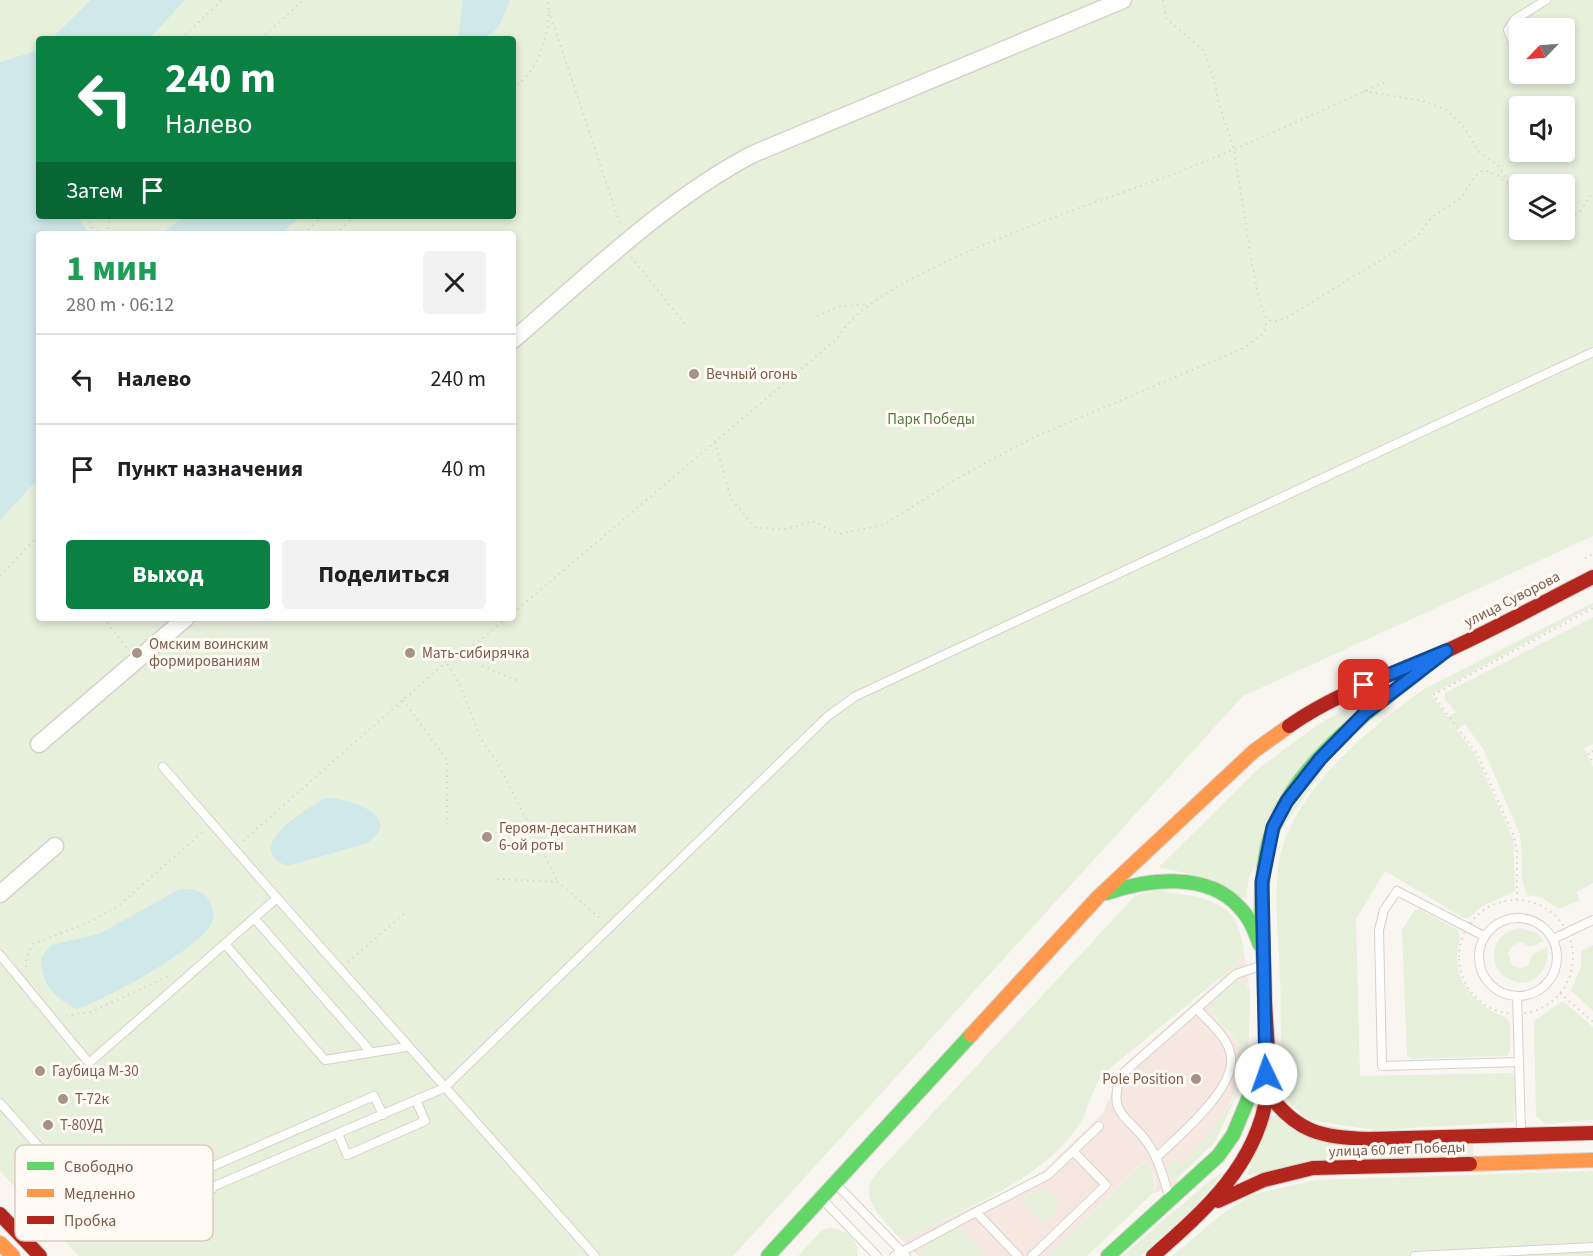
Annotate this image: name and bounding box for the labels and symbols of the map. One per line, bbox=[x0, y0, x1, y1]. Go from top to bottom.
north arrow bbox=[1509, 18, 1575, 84]
place label: Вечный огонь bbox=[706, 364, 798, 385]
marker: Вечный огонь bbox=[687, 367, 701, 381]
park label: Парк Победы bbox=[887, 409, 975, 430]
street label: улица Суворова bbox=[1461, 566, 1564, 633]
place label: Омским воинским формированиям bbox=[149, 634, 269, 672]
place label: Мать-сибирячка bbox=[422, 643, 530, 664]
marker: Омским воинским формированиям bbox=[130, 646, 144, 660]
marker: Мать-сибирячка bbox=[403, 646, 417, 660]
pin bbox=[1338, 659, 1389, 710]
place label: Героям-десантникам 6-ой роты bbox=[499, 818, 637, 856]
marker: Героям-десантникам 6-ой роты bbox=[480, 830, 494, 844]
position arrow bbox=[1234, 1042, 1298, 1106]
place label: Гаубица М-30 bbox=[52, 1061, 139, 1082]
marker: Гаубица М-30 bbox=[33, 1064, 47, 1078]
place label: Pole Position bbox=[1102, 1069, 1184, 1090]
marker: Pole Position bbox=[1189, 1072, 1203, 1086]
place label: Т-72к bbox=[75, 1089, 110, 1110]
marker: Т-72к bbox=[56, 1092, 70, 1106]
place label: Т-80УД bbox=[60, 1115, 103, 1136]
marker: Т-80УД bbox=[41, 1118, 55, 1132]
street label: улица 60 лет Победы bbox=[1328, 1137, 1466, 1162]
legend bbox=[15, 1145, 213, 1241]
text: Свободно bbox=[64, 1156, 134, 1178]
text: Медленно bbox=[64, 1183, 135, 1205]
text: Пробка bbox=[64, 1210, 116, 1232]

